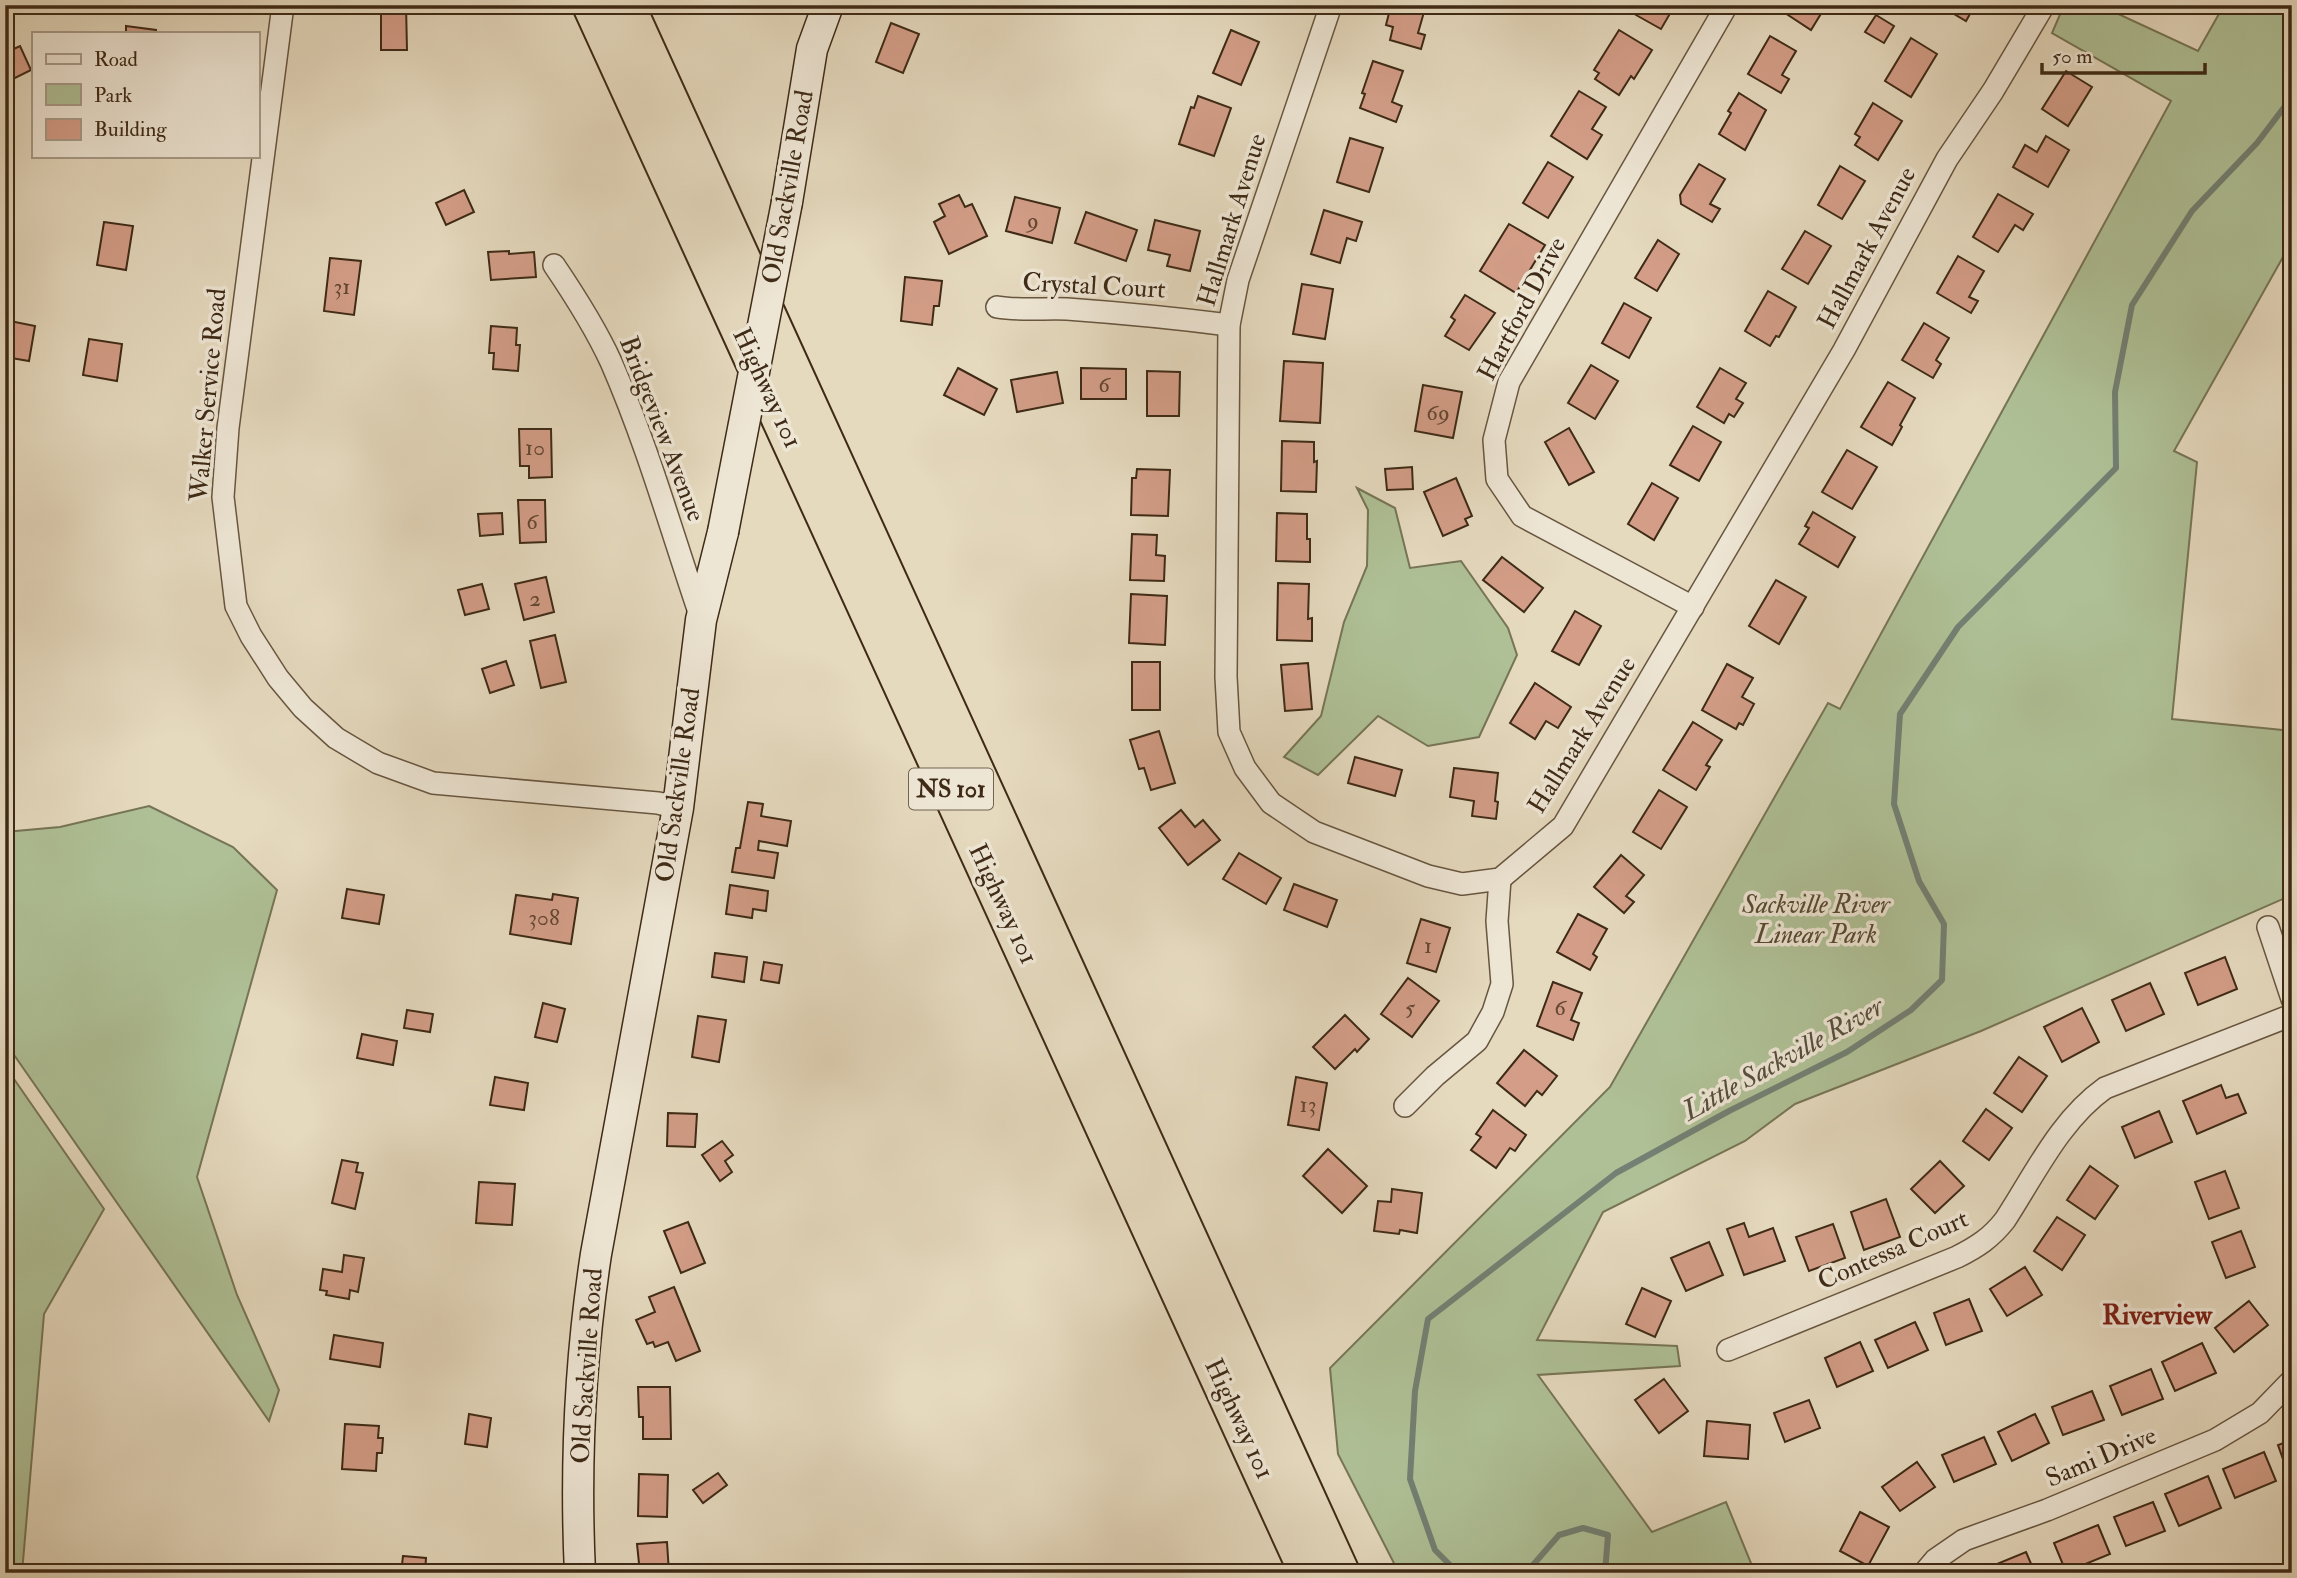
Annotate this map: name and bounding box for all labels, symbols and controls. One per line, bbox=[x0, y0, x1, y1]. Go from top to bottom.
legend bbox=[32, 32, 259, 158]
scale bar bbox=[2042, 32, 2204, 76]
text: 50 m bbox=[2052, 43, 2093, 70]
text: Road bbox=[94, 46, 139, 73]
text: Park bbox=[94, 82, 132, 109]
street label: Old Sackville Road bbox=[755, 88, 821, 286]
text: Building bbox=[94, 116, 167, 143]
street label: Hallmark Avenue bbox=[1191, 130, 1274, 310]
street label: Hallmark Avenue bbox=[1811, 161, 1923, 335]
house number: 9 bbox=[1025, 206, 1039, 235]
street label: Hartford Drive bbox=[1471, 232, 1573, 386]
street label: Crystal Court bbox=[1022, 266, 1166, 306]
house number: 31 bbox=[333, 272, 351, 301]
street label: Walker Service Road bbox=[183, 287, 233, 504]
street label: Highway 101 bbox=[725, 323, 809, 453]
street label: Bridgeview Avenue bbox=[612, 332, 712, 526]
house number: 6 bbox=[1098, 370, 1111, 399]
house number: 69 bbox=[1426, 398, 1450, 427]
house number: 10 bbox=[525, 433, 545, 462]
house number: 6 bbox=[526, 507, 539, 536]
house number: 2 bbox=[529, 584, 541, 613]
street label: Hallmark Avenue bbox=[1521, 651, 1643, 819]
street label: Old Sackville Road bbox=[649, 686, 708, 884]
road number: NS 101 bbox=[909, 768, 993, 810]
street label: Highway 101 bbox=[961, 839, 1045, 969]
park label: Sackville River Linear Park bbox=[1741, 889, 1891, 951]
house number: 308 bbox=[528, 903, 560, 932]
house number: 1 bbox=[1424, 931, 1432, 960]
water label: Little Sackville River bbox=[1675, 988, 1891, 1129]
house number: 5 bbox=[1405, 993, 1415, 1022]
house number: 6 bbox=[1554, 993, 1567, 1022]
house number: 13 bbox=[1299, 1090, 1317, 1119]
street label: Contessa Court bbox=[1813, 1203, 1973, 1297]
street label: Old Sackville Road bbox=[564, 1267, 610, 1465]
district label: Riverview bbox=[2102, 1298, 2214, 1333]
street label: Highway 101 bbox=[1197, 1354, 1281, 1484]
street label: Sami Drive bbox=[2041, 1419, 2161, 1495]

